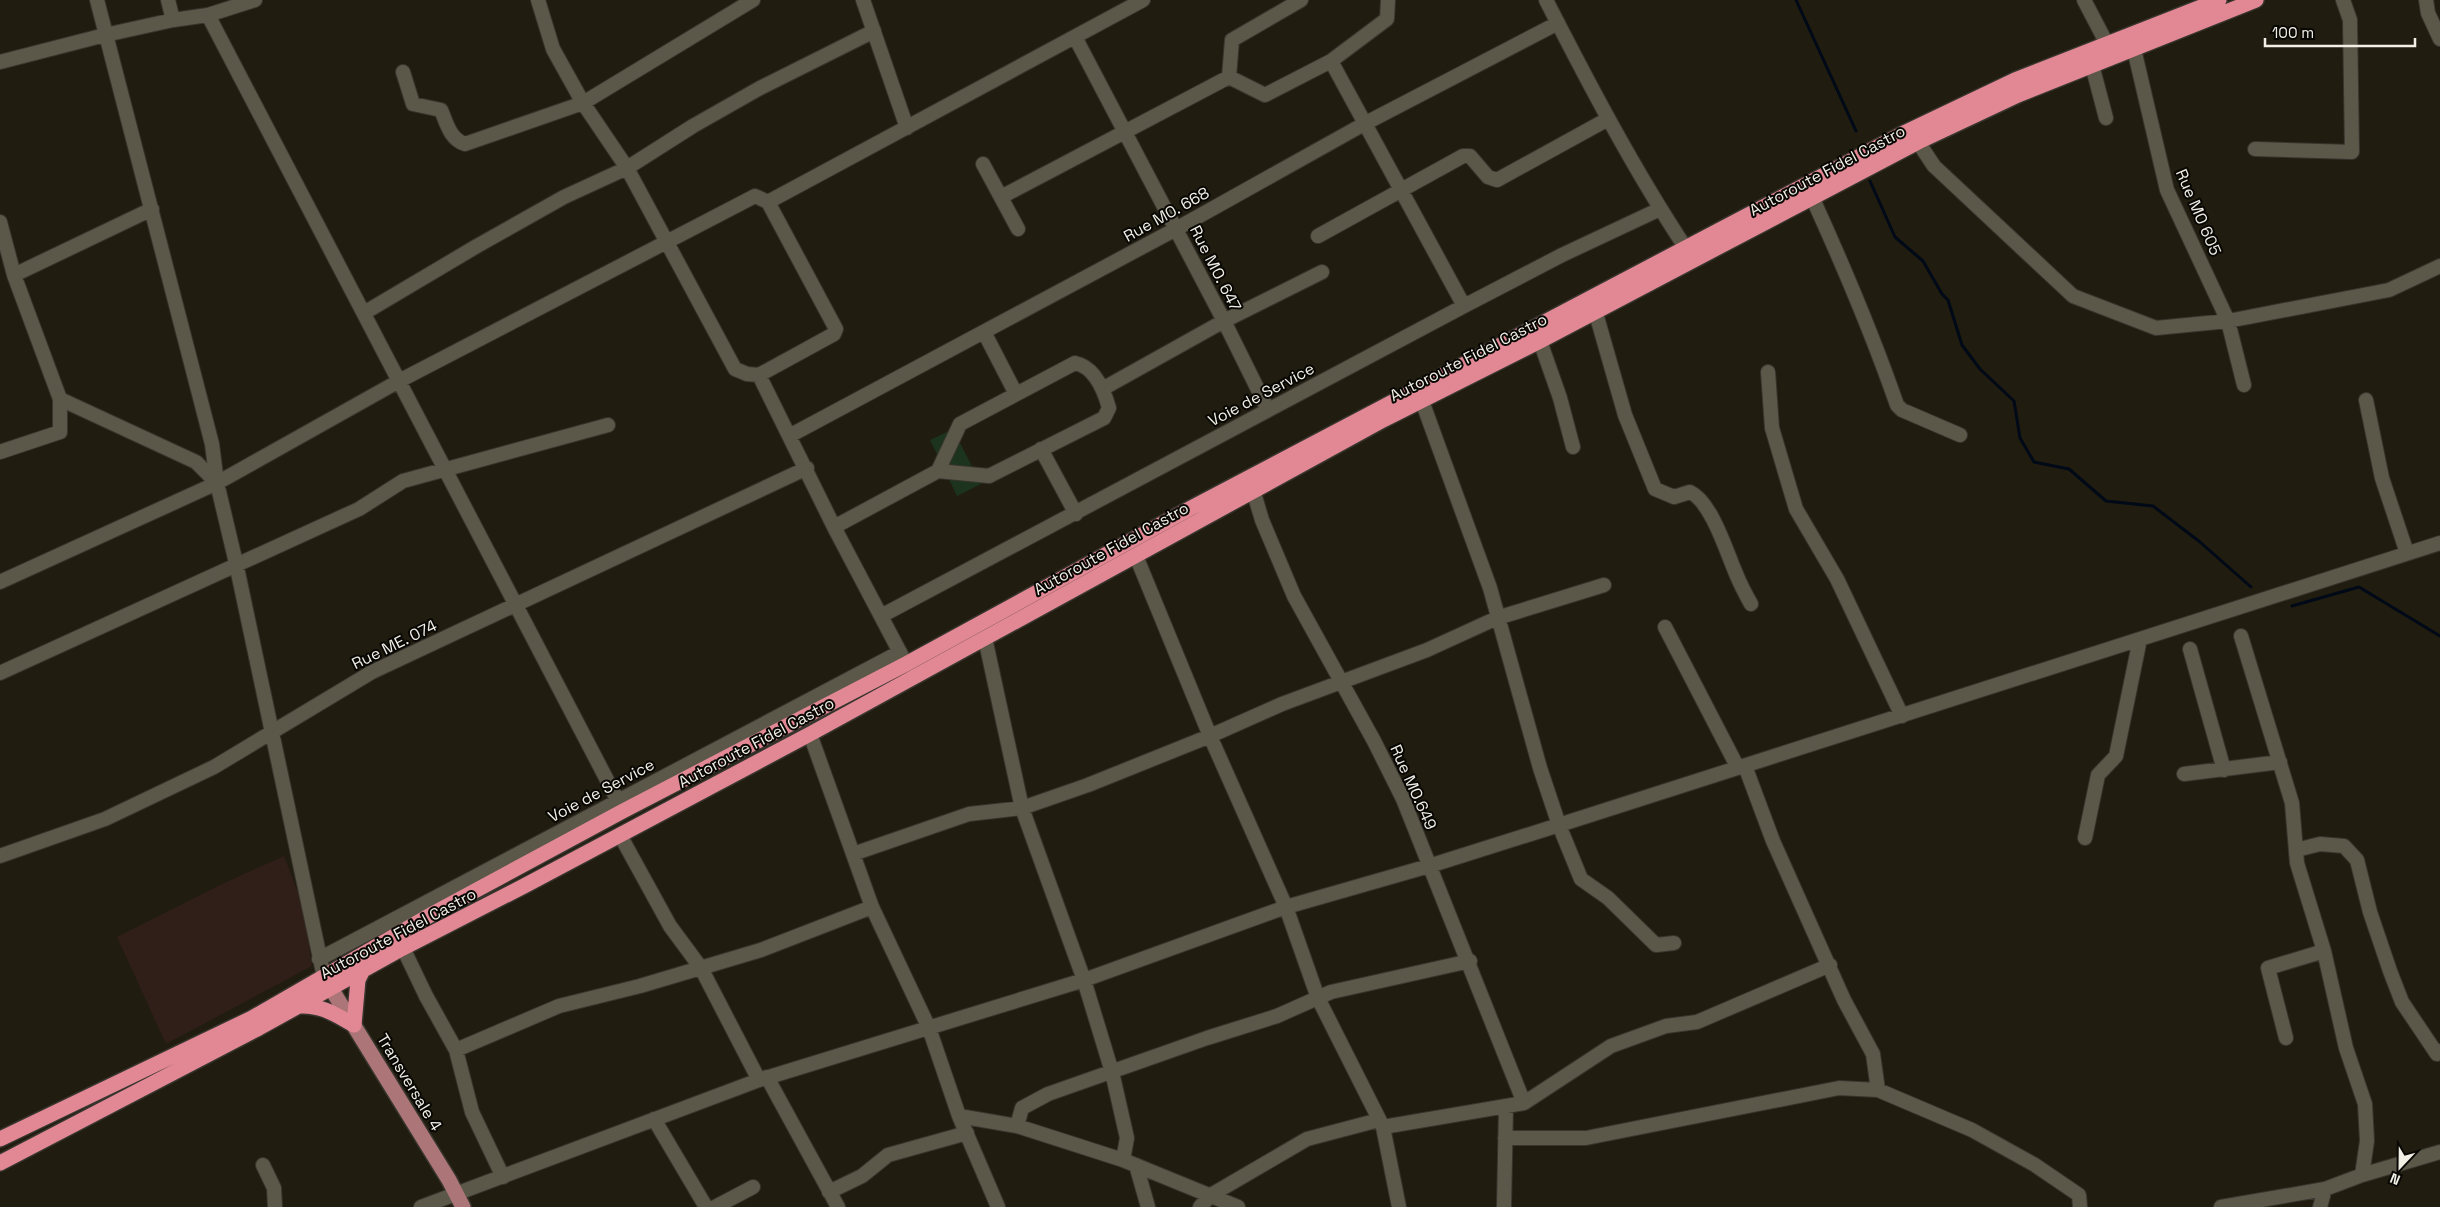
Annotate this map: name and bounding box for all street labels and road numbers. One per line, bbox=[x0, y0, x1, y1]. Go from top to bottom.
street label: Autoroute Fidel Castro bbox=[1746, 120, 1909, 221]
street label: Rue MO 605 bbox=[2171, 166, 2226, 259]
street label: Rue MO. 668 bbox=[1120, 182, 1213, 247]
street label: Rue MO. 647 bbox=[1185, 222, 1246, 315]
street label: Autoroute Fidel Castro bbox=[1386, 309, 1550, 406]
street label: Voie de Service bbox=[1204, 358, 1318, 431]
street label: Autoroute Fidel Castro bbox=[1030, 497, 1192, 600]
street label: Rue ME. 074 bbox=[348, 615, 440, 674]
street label: Autoroute Fidel Castro bbox=[675, 692, 838, 793]
street label: Rue MO.649 bbox=[1385, 741, 1442, 833]
street label: Voie de Service bbox=[544, 754, 658, 827]
street label: Autoroute Fidel Castro bbox=[317, 883, 480, 984]
street label: Transversale 4 bbox=[372, 1030, 447, 1135]

